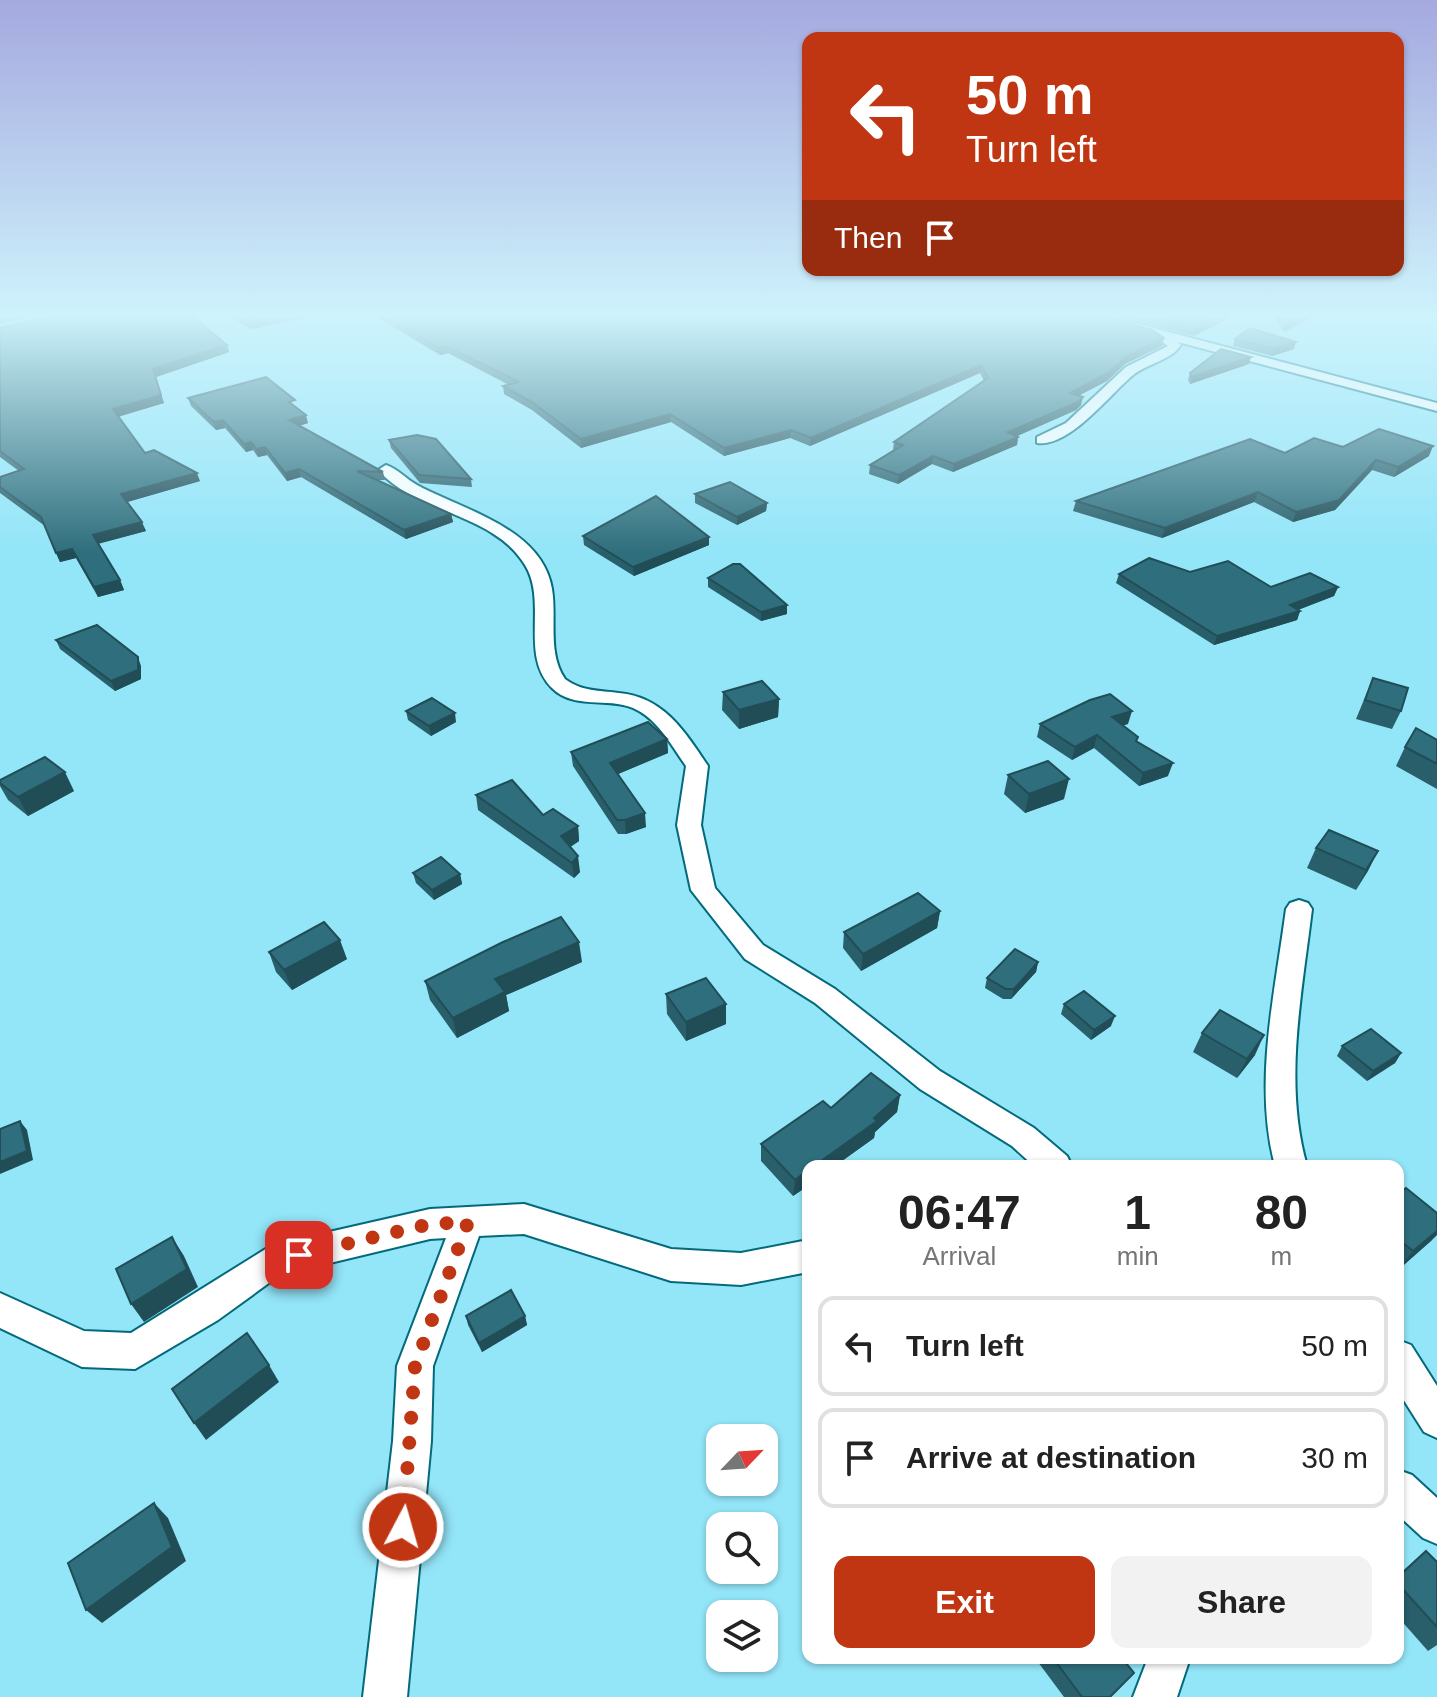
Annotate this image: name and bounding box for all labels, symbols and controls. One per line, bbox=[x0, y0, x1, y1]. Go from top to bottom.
text: 50 m bbox=[966, 63, 1094, 126]
icon: left bbox=[834, 64, 938, 168]
text: Turn left bbox=[966, 129, 1097, 170]
icon: arrive bbox=[918, 216, 962, 260]
text: Then bbox=[834, 221, 902, 254]
text: 06:47 bbox=[898, 1186, 1021, 1239]
text: 1 bbox=[1124, 1186, 1151, 1239]
text: 80 bbox=[1255, 1186, 1308, 1239]
pin bbox=[265, 1221, 333, 1289]
icon: arrive bbox=[277, 1233, 321, 1277]
text: Arrival bbox=[923, 1241, 996, 1271]
text: min bbox=[1117, 1241, 1159, 1271]
text: m bbox=[1270, 1241, 1292, 1271]
icon: left bbox=[838, 1324, 882, 1368]
text: Turn left bbox=[906, 1329, 1024, 1362]
text: 50 m bbox=[1301, 1329, 1368, 1362]
north arrow bbox=[706, 1424, 778, 1496]
map controls bbox=[706, 1424, 778, 1672]
icon: arrive bbox=[838, 1436, 882, 1480]
text: Arrive at destination bbox=[906, 1441, 1196, 1474]
text: 30 m bbox=[1301, 1441, 1368, 1474]
position arrow bbox=[361, 1485, 445, 1569]
button: search bbox=[706, 1512, 778, 1584]
button: Exit bbox=[834, 1556, 1095, 1648]
button: Share bbox=[1111, 1556, 1372, 1648]
button: layers bbox=[706, 1600, 778, 1672]

